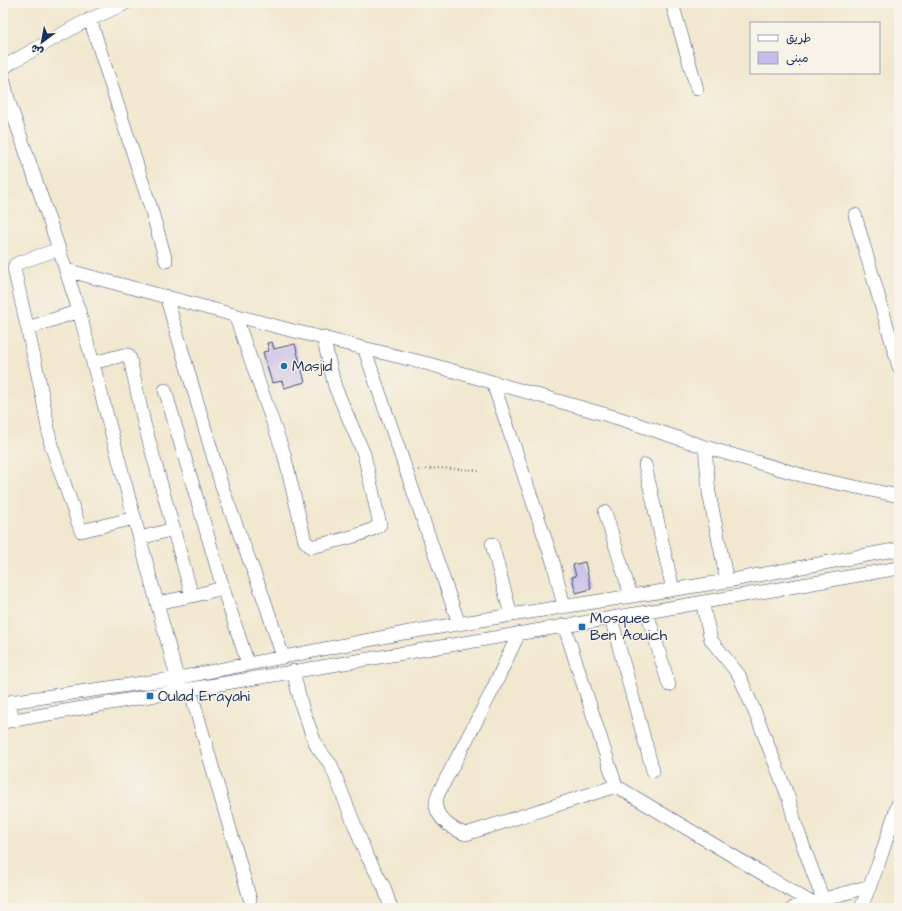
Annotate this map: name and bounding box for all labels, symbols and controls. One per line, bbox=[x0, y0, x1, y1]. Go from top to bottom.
north arrow bbox=[22, 22, 62, 62]
legend bbox=[750, 22, 880, 74]
text: طريق bbox=[786, 30, 811, 47]
text: ش bbox=[28, 40, 46, 60]
text: مبنى bbox=[786, 50, 809, 67]
place label: Masjid bbox=[292, 356, 333, 377]
marker: Masjid bbox=[279, 361, 289, 371]
place label: Mosquee Ben Aouich bbox=[590, 608, 668, 646]
marker: Mosquee Ben Aouich bbox=[577, 622, 587, 632]
place label: Oulad Erayahi bbox=[158, 686, 250, 708]
marker: Oulad Erayahi bbox=[145, 691, 155, 701]

